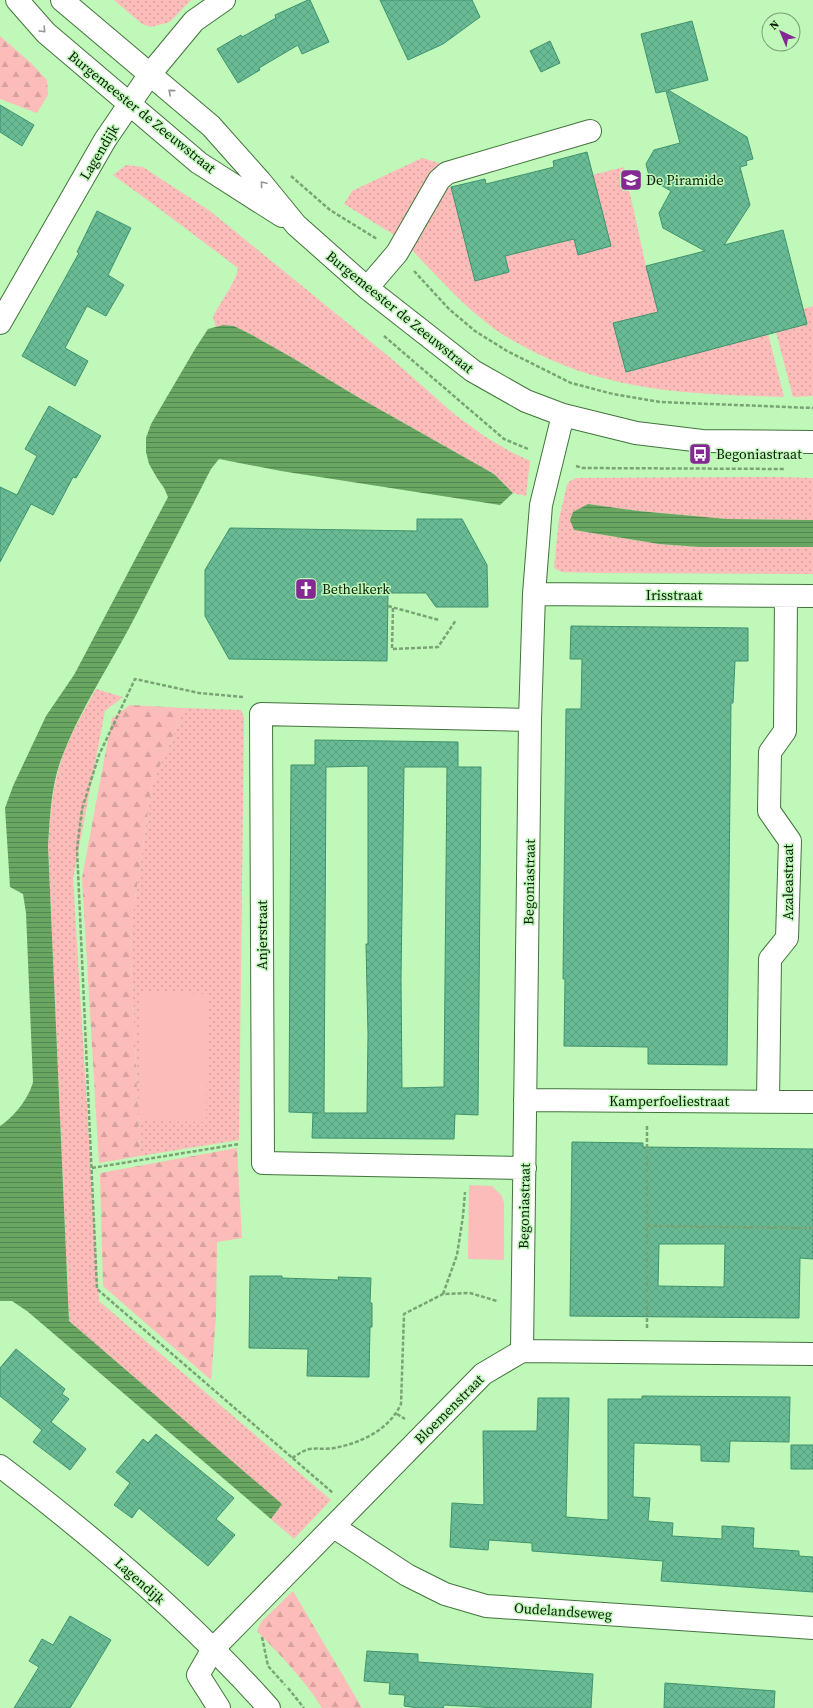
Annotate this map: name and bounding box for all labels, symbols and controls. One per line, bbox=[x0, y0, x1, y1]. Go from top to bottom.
north arrow bbox=[761, 12, 801, 52]
text: N bbox=[766, 17, 782, 33]
one-way arrow bbox=[38, 25, 46, 33]
street label: Burgemeester de Zeeuwstraat bbox=[64, 46, 220, 178]
one-way arrow bbox=[168, 90, 176, 97]
street label: Lagendijk bbox=[75, 120, 124, 184]
school or university icon: De Piramide bbox=[618, 167, 644, 193]
place label: De Piramide bbox=[646, 170, 724, 190]
one-way arrow bbox=[260, 181, 267, 189]
street label: Burgemeester de Zeeuwstraat bbox=[322, 246, 478, 378]
bus stop icon: Begoniastraat bbox=[687, 441, 713, 467]
place label: Begoniastraat bbox=[716, 444, 802, 464]
church icon: Bethelkerk bbox=[293, 576, 319, 602]
place label: Bethelkerk bbox=[322, 579, 390, 599]
street label: Irisstraat bbox=[646, 585, 703, 605]
street label: Begoniastraat bbox=[518, 839, 540, 925]
street label: Azaleastraat bbox=[778, 843, 798, 920]
street label: Anjerstraat bbox=[252, 900, 272, 970]
street label: Kamperfoeliestraat bbox=[609, 1091, 729, 1111]
street label: Begoniastraat bbox=[513, 1163, 535, 1249]
street label: Bloemenstraat bbox=[410, 1369, 489, 1448]
street label: Lagendijk bbox=[110, 1553, 170, 1609]
street label: Oudelandseweg bbox=[513, 1598, 613, 1624]

